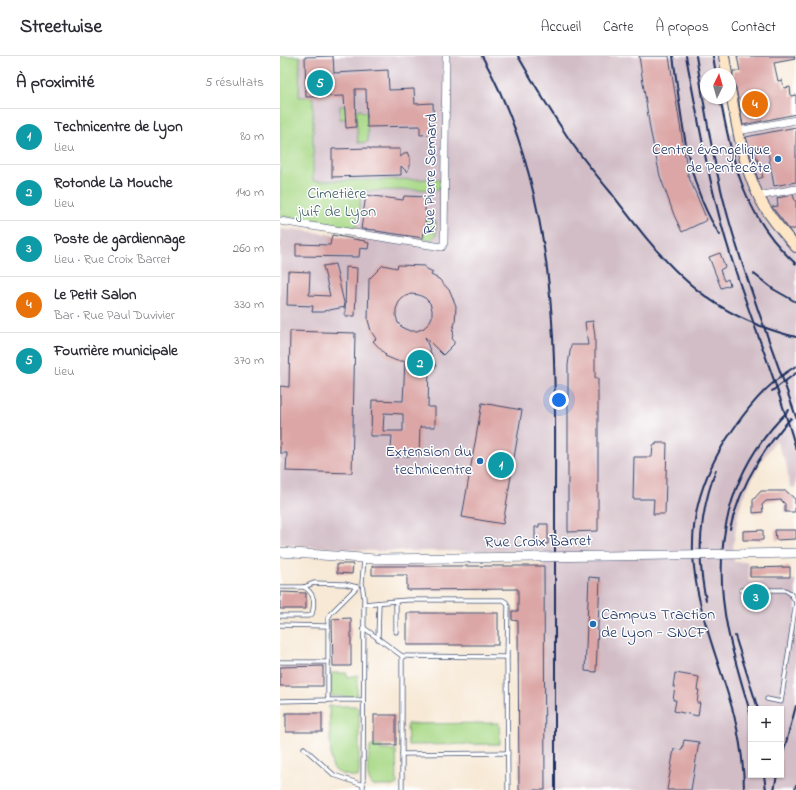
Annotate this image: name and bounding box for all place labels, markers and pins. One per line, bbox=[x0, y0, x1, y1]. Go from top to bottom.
pin: 5 bbox=[307, 68, 333, 98]
pin: 4 bbox=[742, 89, 768, 119]
place label: Centre évangélique de Pentecôte bbox=[652, 138, 771, 180]
marker: Centre évangélique de Pentecôte bbox=[773, 154, 783, 164]
pin: 2 bbox=[407, 348, 433, 378]
place label: Extension du technicentre bbox=[385, 440, 473, 482]
pin: 1 bbox=[488, 450, 514, 480]
marker: Extension du technicentre bbox=[475, 456, 485, 466]
pin: 3 bbox=[743, 582, 769, 612]
place label: Campus Traction de Lyon - SNCF bbox=[601, 603, 715, 645]
marker: Campus Traction de Lyon - SNCF bbox=[588, 619, 598, 629]

